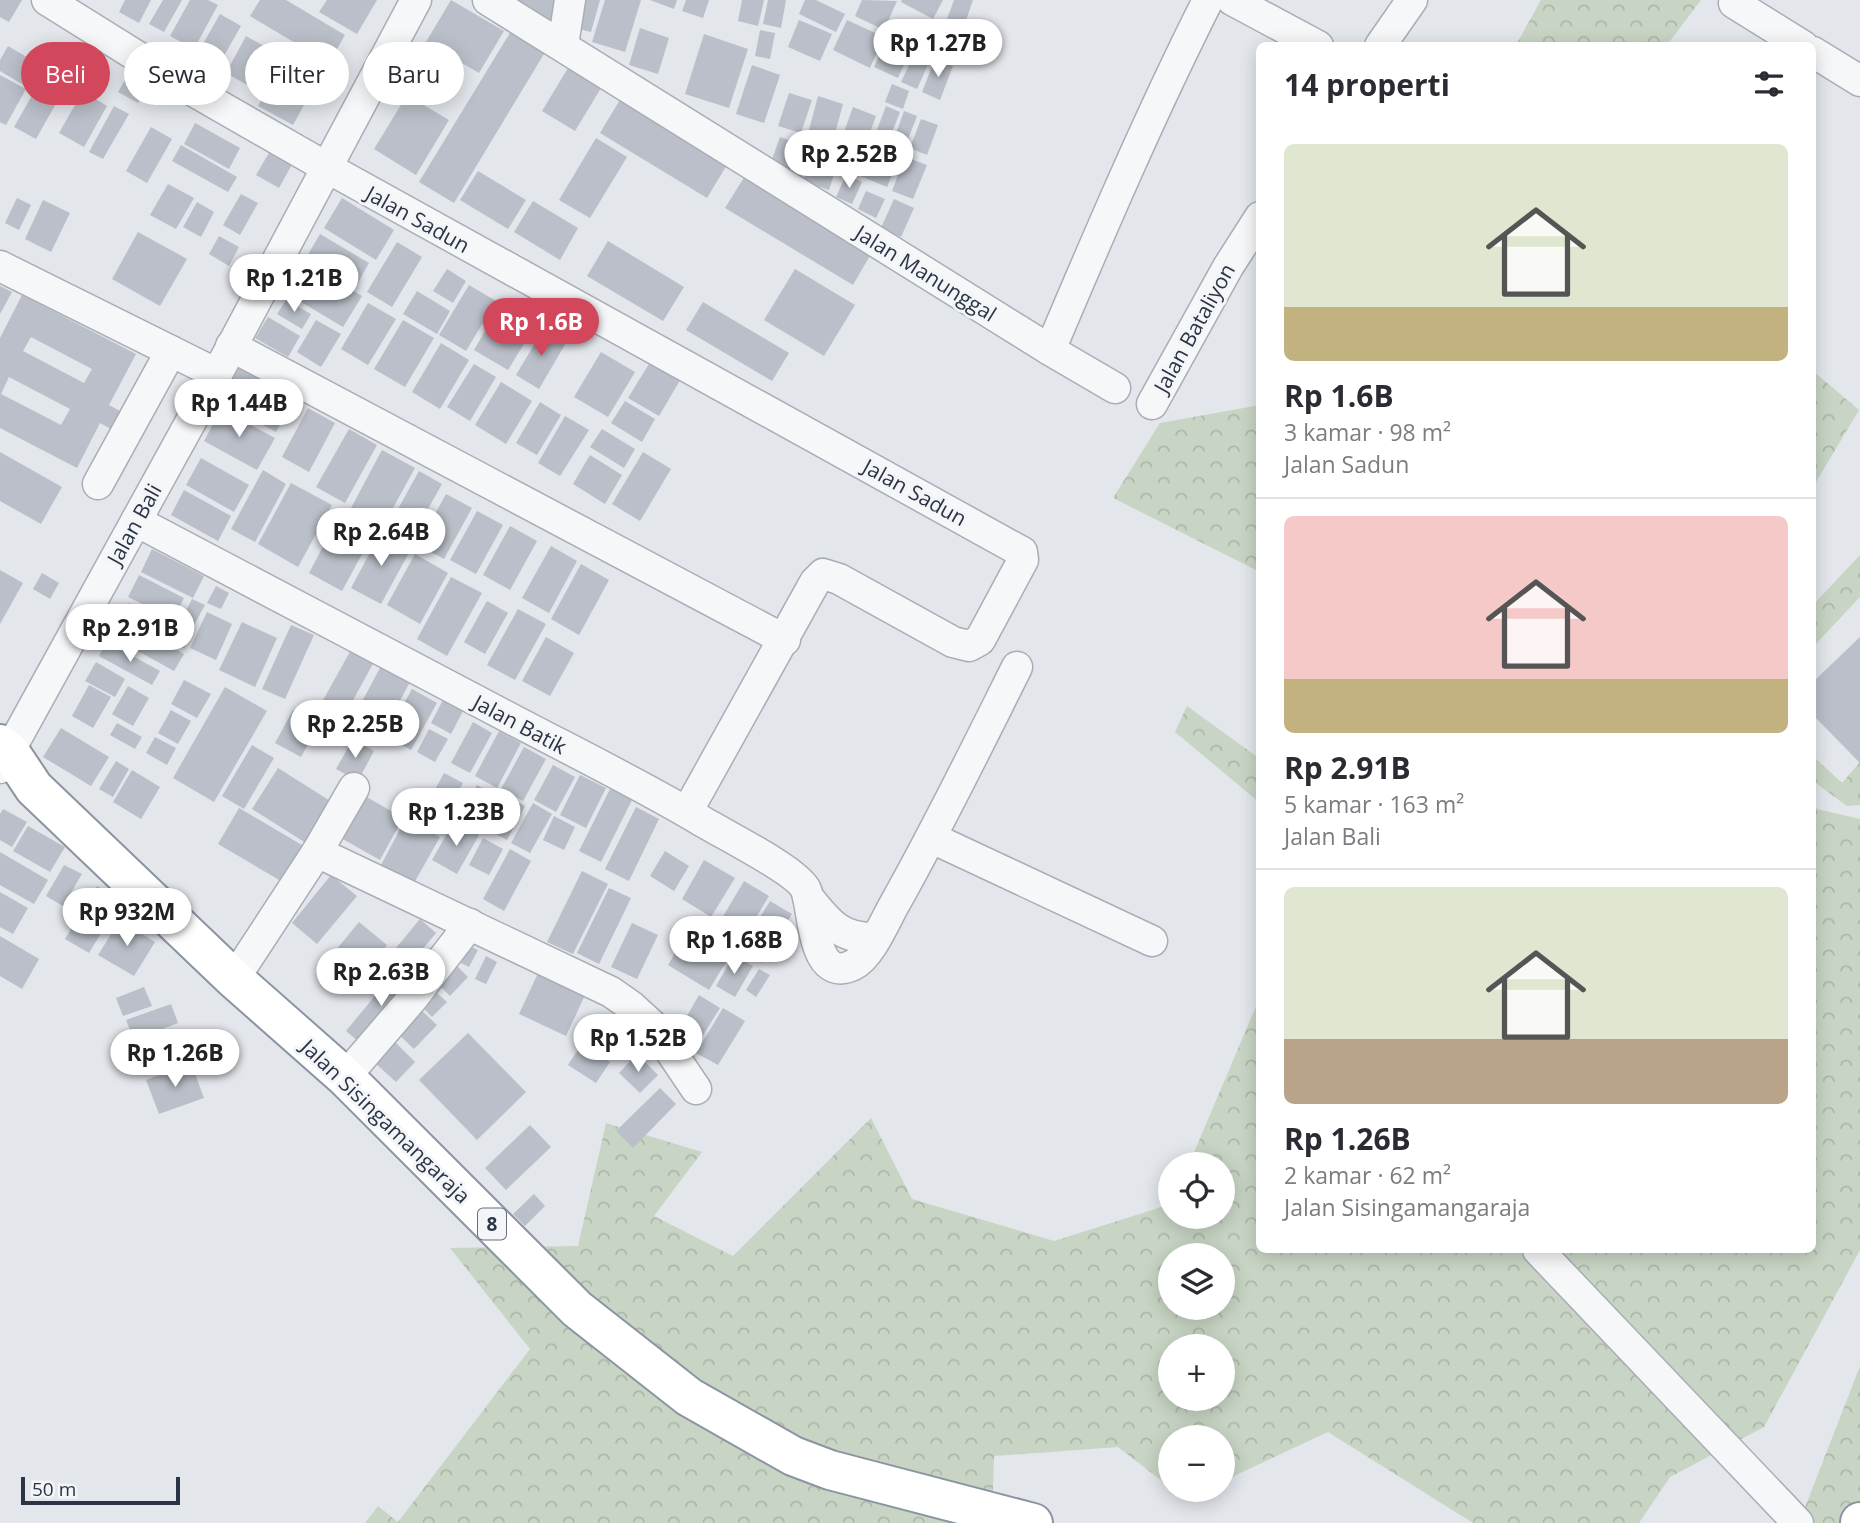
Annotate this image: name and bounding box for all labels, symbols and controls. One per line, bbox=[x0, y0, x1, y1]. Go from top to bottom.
pin: Rp 1.27B bbox=[866, 20, 1010, 79]
text: Rp 1.27B bbox=[889, 26, 987, 58]
chip: Beli bbox=[21, 42, 110, 105]
chip: Sewa bbox=[124, 42, 231, 105]
chip: Filter bbox=[245, 42, 349, 105]
chip: Baru bbox=[363, 42, 464, 105]
text: 14 properti bbox=[1284, 64, 1450, 105]
icon: filters bbox=[1750, 65, 1788, 103]
pin: Rp 2.52B bbox=[777, 130, 921, 190]
text: Rp 2.52B bbox=[800, 137, 898, 169]
street label: Jalan Sadun bbox=[359, 178, 475, 259]
icon: home bbox=[1473, 189, 1599, 315]
street label: Jalan Manunggal bbox=[848, 217, 1002, 328]
pin: Rp 1.21B bbox=[222, 254, 366, 314]
street label: Jalan Bataliyon bbox=[1146, 258, 1241, 399]
text: Rp 1.21B bbox=[245, 261, 343, 293]
pin: Rp 1.6B bbox=[476, 298, 606, 358]
text: Rp 1.6B bbox=[499, 305, 583, 337]
text: Rp 1.6B bbox=[1284, 375, 1394, 416]
pin: Rp 1.44B bbox=[167, 380, 311, 439]
text: Rp 1.44B bbox=[190, 386, 288, 418]
text: 3 kamar · 98 m² bbox=[1284, 416, 1451, 448]
text: Jalan Sadun bbox=[1284, 448, 1409, 480]
street label: Jalan Sadun bbox=[856, 451, 972, 532]
street label: Jalan Bali bbox=[99, 479, 168, 571]
pin: Rp 2.64B bbox=[309, 508, 453, 568]
text: Rp 2.64B bbox=[332, 515, 430, 547]
icon: home bbox=[1473, 561, 1599, 687]
pin: Rp 2.91B bbox=[58, 604, 202, 664]
text: Rp 2.91B bbox=[81, 611, 179, 643]
street label: Jalan Batik bbox=[467, 687, 571, 760]
pin: Rp 2.25B bbox=[283, 700, 427, 760]
text: Rp 2.25B bbox=[306, 707, 404, 739]
text: Rp 2.91B bbox=[1284, 747, 1411, 788]
pin: Rp 1.23B bbox=[384, 788, 528, 848]
text: 5 kamar · 163 m² bbox=[1284, 788, 1464, 820]
text: Rp 1.23B bbox=[407, 795, 505, 827]
text: Jalan Bali bbox=[1284, 820, 1381, 852]
pin: Rp 932M bbox=[62, 888, 192, 948]
text: Rp 932M bbox=[79, 895, 175, 927]
pin: Rp 1.68B bbox=[662, 916, 806, 976]
text: Rp 1.68B bbox=[685, 923, 783, 955]
icon: home bbox=[1473, 932, 1599, 1058]
pin: Rp 2.63B bbox=[309, 948, 453, 1008]
text: Rp 2.63B bbox=[332, 955, 430, 987]
pin: Rp 1.52B bbox=[566, 1014, 710, 1074]
text: Rp 1.52B bbox=[589, 1021, 687, 1053]
pin: Rp 1.26B bbox=[103, 1030, 247, 1089]
street label: Jalan Sisingamangaraja bbox=[294, 1031, 477, 1209]
text: Rp 1.26B bbox=[126, 1036, 224, 1068]
text: Rp 1.26B bbox=[1284, 1118, 1411, 1159]
map controls bbox=[1158, 1152, 1235, 1502]
button: locate bbox=[1158, 1152, 1235, 1229]
text: 2 kamar · 62 m² bbox=[1284, 1159, 1451, 1191]
text: Jalan Sisingamangaraja bbox=[1284, 1191, 1530, 1223]
road number: 8 bbox=[478, 1208, 506, 1240]
button: layers bbox=[1158, 1243, 1235, 1320]
button: + bbox=[1158, 1334, 1235, 1411]
button: − bbox=[1158, 1425, 1235, 1502]
scale bar bbox=[21, 1474, 180, 1506]
text: 50 m bbox=[32, 1476, 76, 1502]

